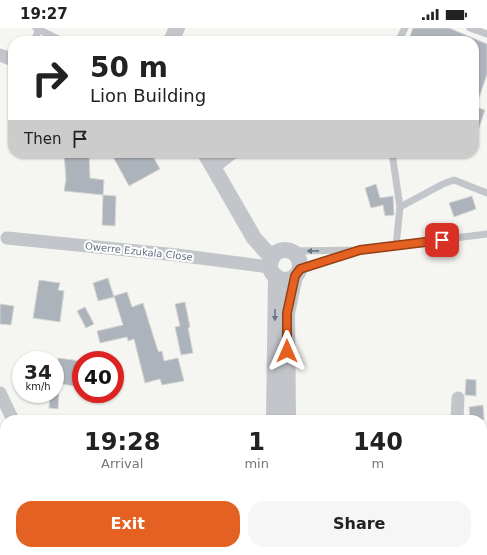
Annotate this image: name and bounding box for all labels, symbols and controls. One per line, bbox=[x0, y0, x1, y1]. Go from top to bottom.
text: 19:27 bbox=[20, 5, 68, 23]
text: 50 m bbox=[90, 51, 168, 84]
icon: right bbox=[24, 52, 76, 104]
text: Lion Building bbox=[90, 85, 206, 106]
icon: arrive bbox=[69, 128, 91, 150]
text: Then bbox=[24, 130, 61, 148]
pin bbox=[425, 223, 459, 257]
icon: arrive bbox=[431, 229, 453, 251]
street label: Owerre Ezukala Close bbox=[84, 240, 193, 263]
one-way arrow bbox=[306, 248, 319, 254]
one-way arrow bbox=[272, 309, 278, 322]
position arrow bbox=[266, 330, 308, 372]
speed limit sign: 40 bbox=[72, 351, 124, 403]
text: 34 bbox=[24, 360, 52, 384]
text: km/h bbox=[25, 381, 51, 392]
text: 19:28 bbox=[84, 428, 160, 456]
text: 1 bbox=[248, 428, 265, 456]
text: 140 bbox=[353, 428, 403, 456]
text: Arrival bbox=[101, 456, 143, 471]
text: min bbox=[244, 456, 269, 471]
text: m bbox=[372, 456, 384, 471]
button: Exit bbox=[16, 501, 240, 547]
button: Share bbox=[248, 501, 471, 547]

